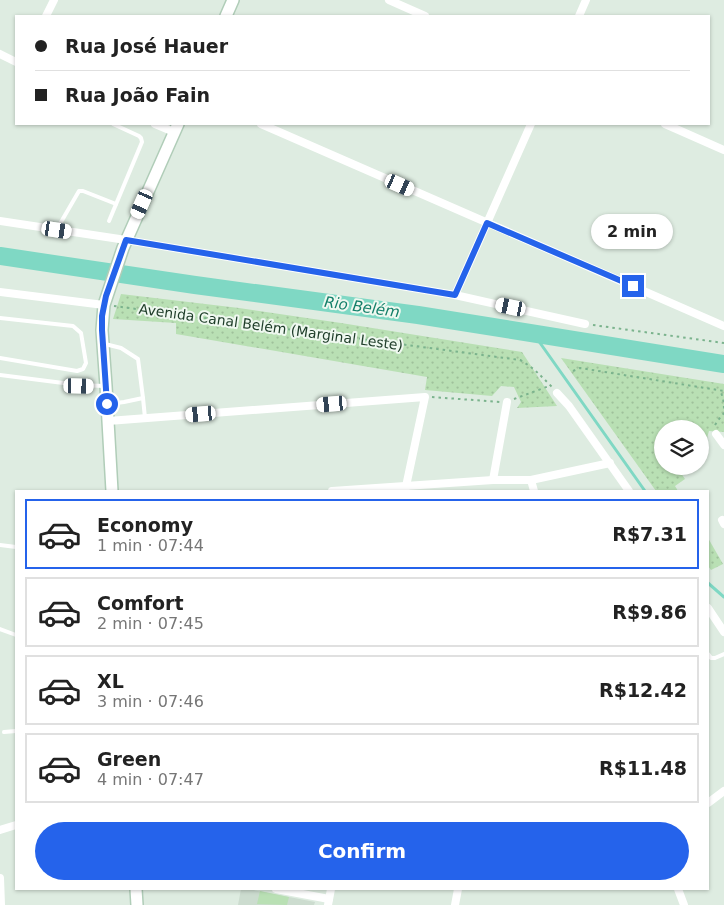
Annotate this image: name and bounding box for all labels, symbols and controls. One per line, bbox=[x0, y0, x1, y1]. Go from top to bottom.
text: Rua José Hauer bbox=[65, 35, 228, 57]
text: Rua João Fain bbox=[65, 84, 210, 106]
car bbox=[383, 172, 416, 198]
car bbox=[129, 187, 154, 221]
callout: 2 min bbox=[592, 214, 674, 248]
car bbox=[41, 220, 72, 240]
text: 2 min bbox=[607, 222, 657, 241]
route end bbox=[622, 275, 644, 297]
water label: Rio Belém bbox=[323, 293, 401, 321]
car bbox=[494, 297, 527, 317]
street label: Avenida Canal Belém (Marginal Leste) bbox=[138, 301, 404, 353]
car bbox=[63, 378, 94, 394]
route start bbox=[96, 393, 118, 415]
car bbox=[316, 395, 347, 413]
car bbox=[185, 405, 216, 423]
map controls bbox=[654, 420, 709, 475]
button: layers bbox=[654, 420, 709, 475]
icon: car bbox=[37, 512, 82, 557]
text: Economy bbox=[97, 514, 193, 536]
text: R$7.31 bbox=[612, 523, 687, 545]
text: 1 min · 07:44 bbox=[97, 536, 204, 555]
icon: car bbox=[37, 590, 82, 635]
text: Comfort bbox=[97, 592, 184, 614]
text: R$9.86 bbox=[612, 601, 687, 623]
text: 2 min · 07:45 bbox=[97, 614, 204, 633]
icon: car bbox=[37, 668, 82, 713]
text: XL bbox=[97, 670, 124, 692]
text: R$12.42 bbox=[599, 679, 687, 701]
text: 3 min · 07:46 bbox=[97, 692, 204, 711]
icon: car bbox=[37, 746, 82, 791]
text: Green bbox=[97, 748, 161, 770]
text: R$11.48 bbox=[599, 757, 687, 779]
text: 4 min · 07:47 bbox=[97, 770, 204, 789]
button: Confirm bbox=[35, 822, 689, 880]

